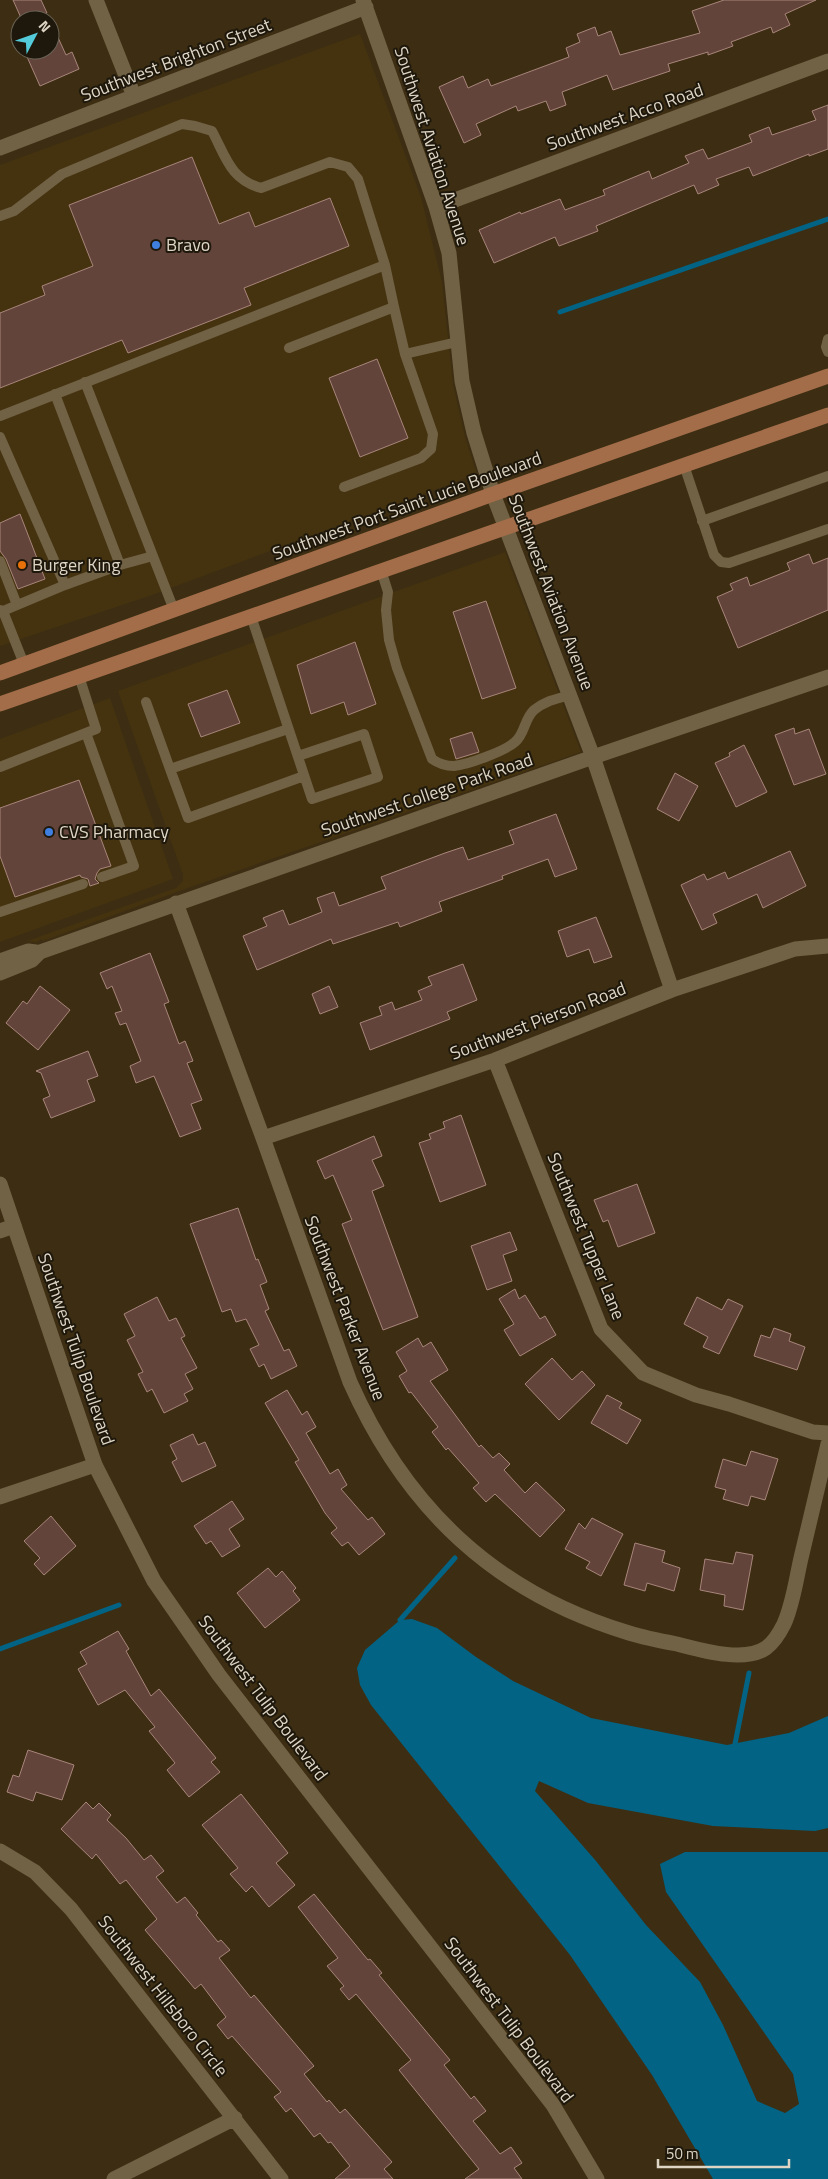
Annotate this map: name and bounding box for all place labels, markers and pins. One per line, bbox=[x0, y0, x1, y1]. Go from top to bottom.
place label: Bravo bbox=[166, 231, 210, 258]
marker: Bravo bbox=[150, 239, 162, 251]
place label: Burger King bbox=[32, 551, 120, 578]
marker: Burger King bbox=[16, 559, 28, 571]
place label: CVS Pharmacy bbox=[59, 818, 169, 845]
marker: CVS Pharmacy bbox=[43, 826, 55, 838]

